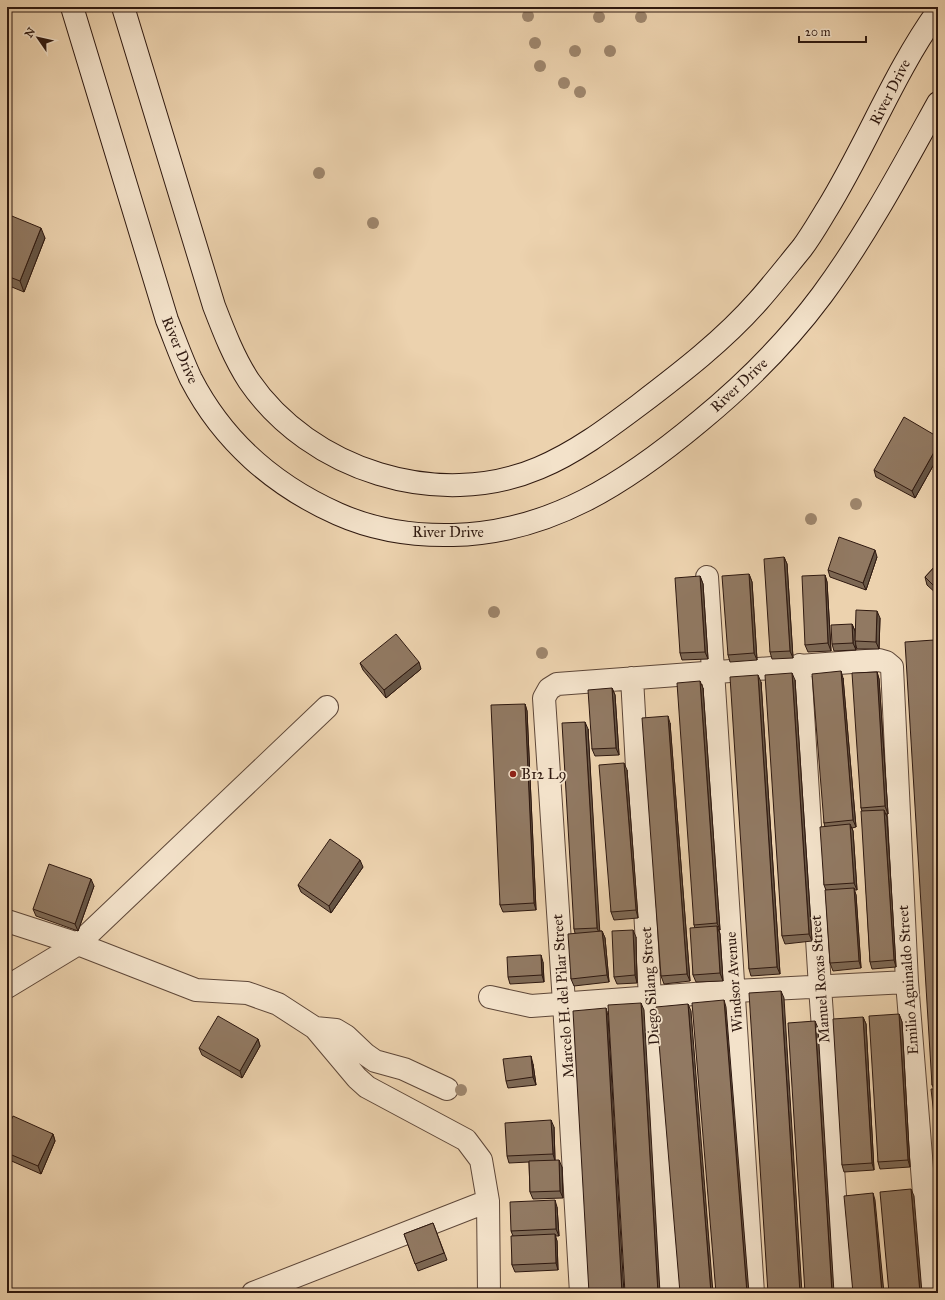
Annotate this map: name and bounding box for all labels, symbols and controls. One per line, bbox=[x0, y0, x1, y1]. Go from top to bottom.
north arrow bbox=[18, 18, 58, 58]
scale bar bbox=[799, 18, 866, 44]
text: N bbox=[22, 25, 38, 40]
text: 20 m bbox=[805, 25, 831, 39]
street label: River Drive bbox=[866, 56, 914, 128]
street label: River Drive bbox=[158, 314, 202, 386]
street label: River Drive bbox=[707, 354, 771, 416]
street label: River Drive bbox=[412, 523, 484, 541]
place label: B12 L9 bbox=[521, 765, 567, 783]
marker: B12 L9 bbox=[508, 769, 518, 779]
street label: Emilio Aguinaldo Street bbox=[894, 904, 922, 1055]
street label: Marcelo H. del Pilar Street bbox=[548, 913, 578, 1079]
street label: Manuel Roxas Street bbox=[806, 914, 833, 1044]
street label: Diego Silang Street bbox=[637, 925, 663, 1046]
street label: Windsor Avenue bbox=[721, 931, 747, 1033]

